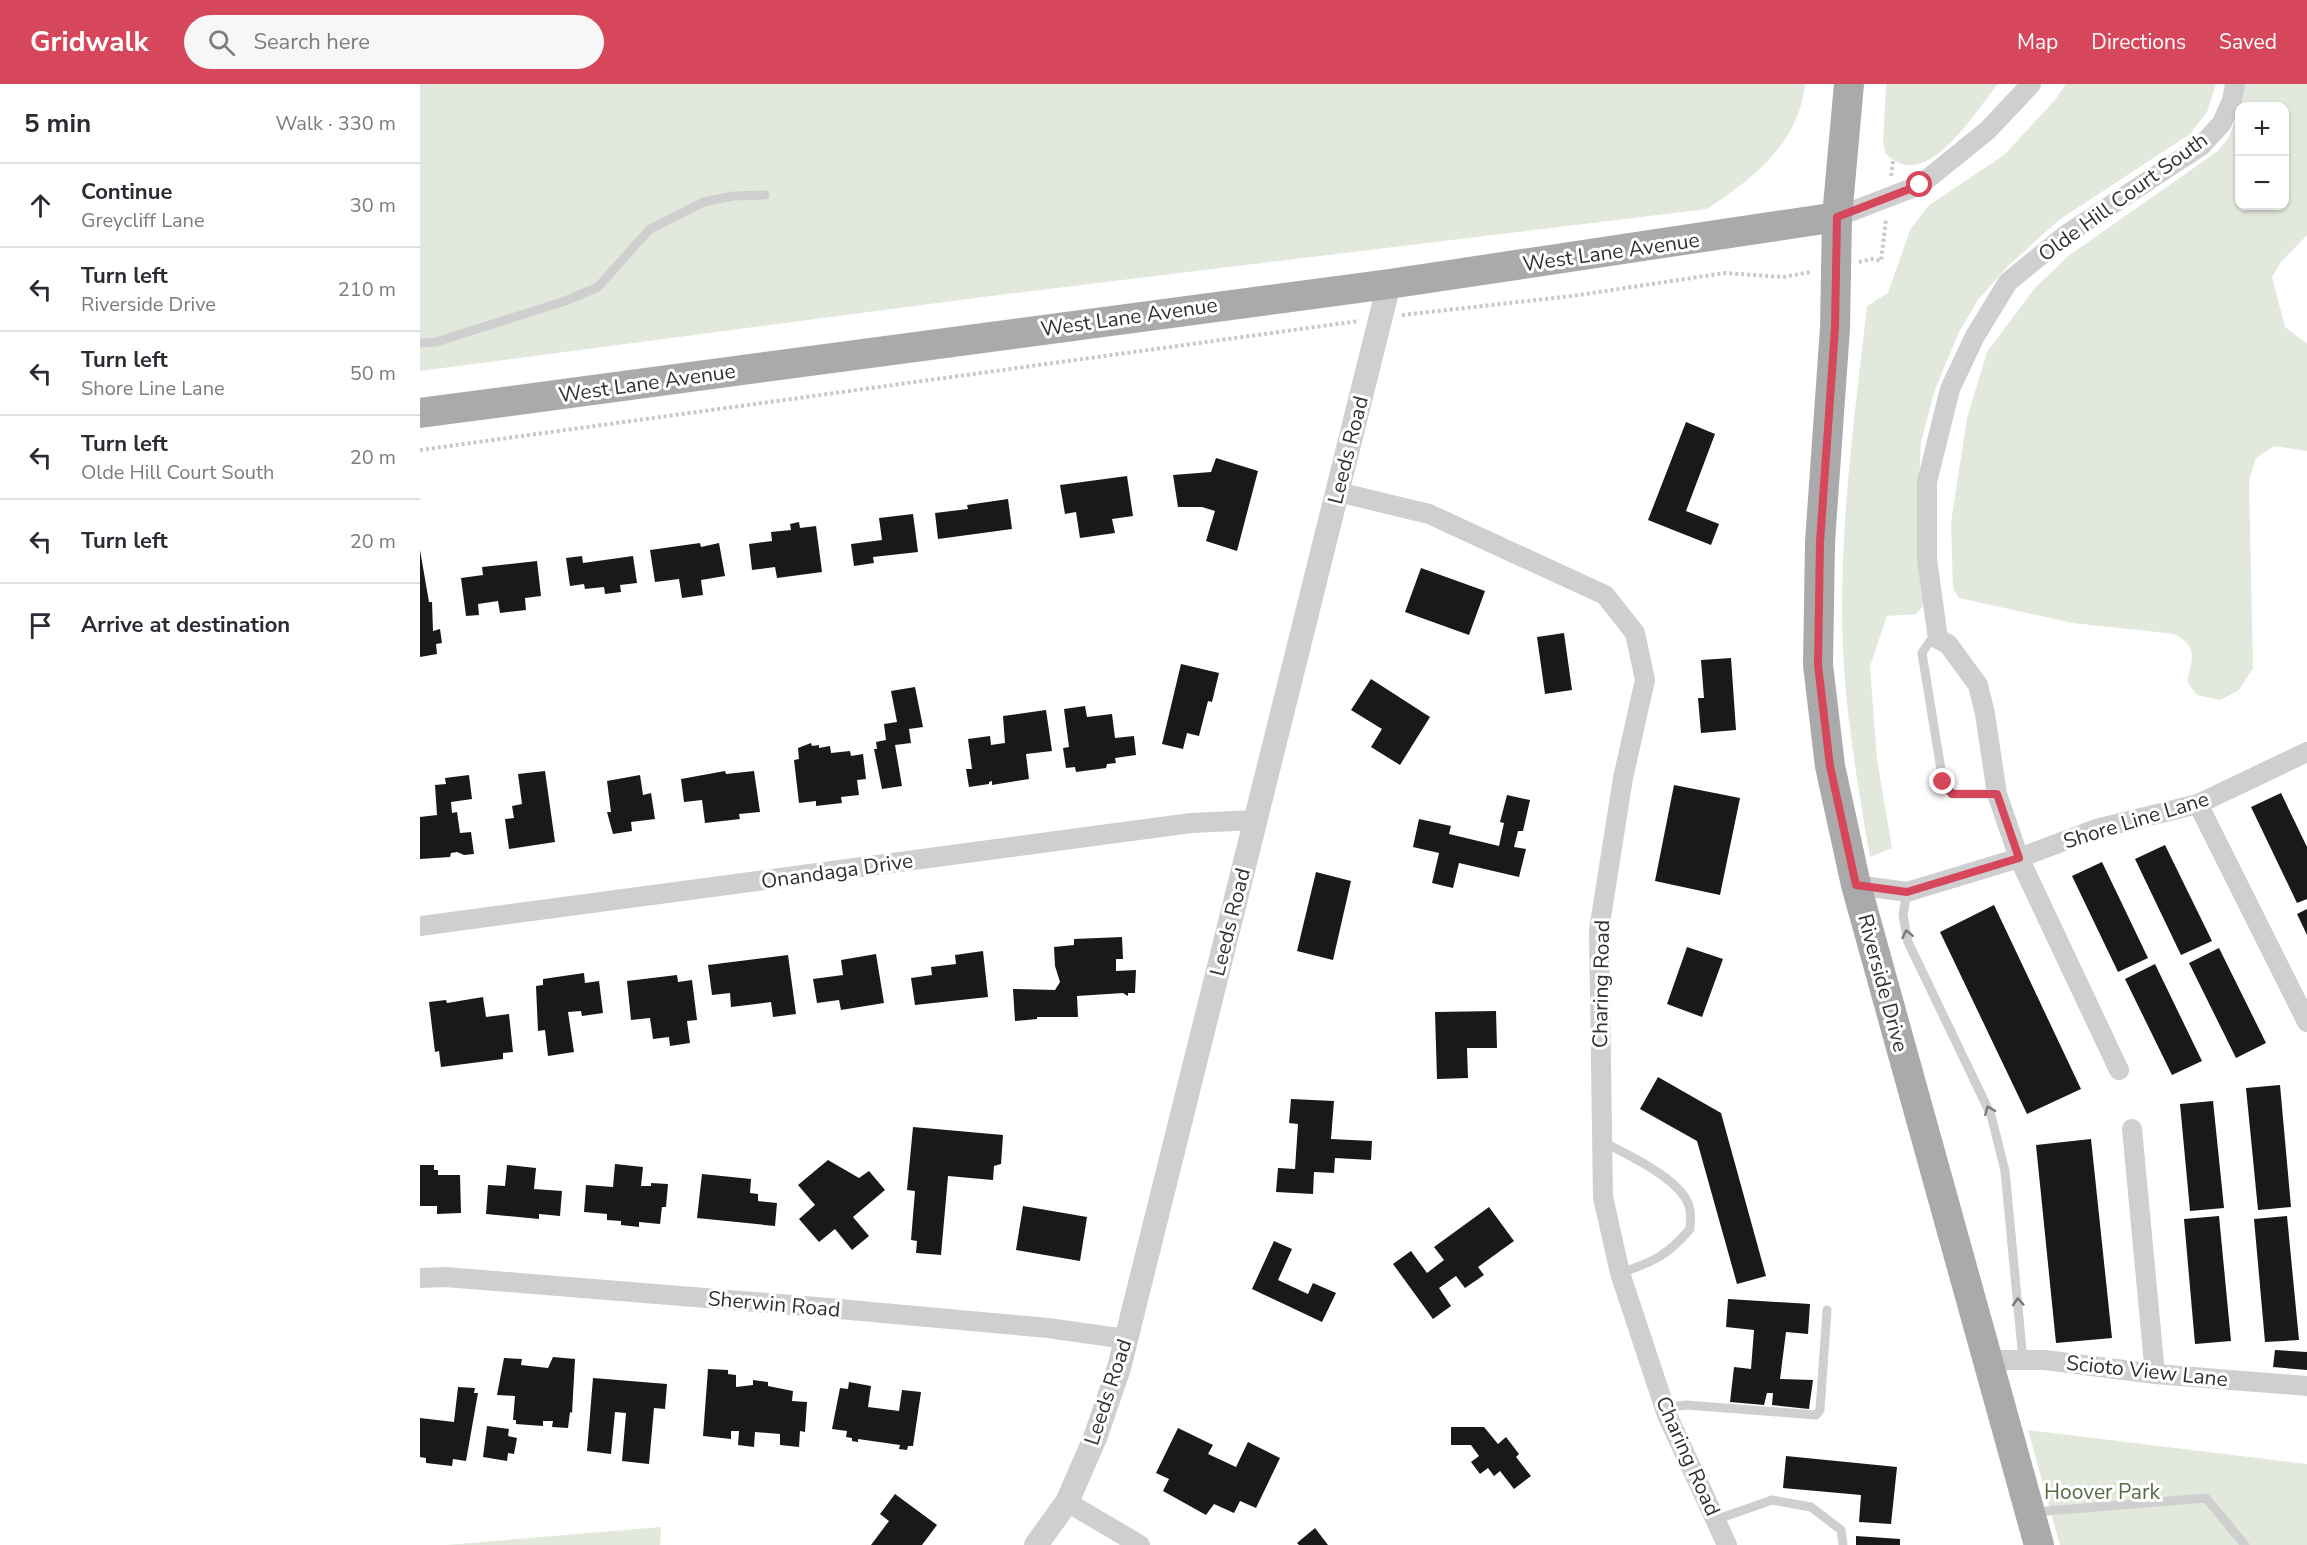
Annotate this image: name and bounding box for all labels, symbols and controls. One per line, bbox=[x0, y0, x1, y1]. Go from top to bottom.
search box bbox=[184, 15, 604, 69]
text: Gridwalk bbox=[30, 23, 148, 61]
icon: search bbox=[205, 26, 238, 59]
text: Search here bbox=[253, 27, 370, 57]
text: Map bbox=[2017, 28, 2058, 56]
text: Directions bbox=[2091, 28, 2186, 56]
text: Saved bbox=[2219, 28, 2277, 56]
map controls bbox=[2235, 102, 2289, 210]
button: + bbox=[2235, 102, 2289, 156]
text: 5 min bbox=[24, 106, 91, 141]
text: Walk · 330 m bbox=[276, 110, 396, 137]
street label: Olde Hill Court South bbox=[2033, 126, 2213, 268]
button: − bbox=[2235, 156, 2289, 210]
route start bbox=[1906, 171, 1932, 197]
text: Continue bbox=[81, 177, 172, 207]
icon: ahead bbox=[24, 189, 57, 222]
text: 30 m bbox=[350, 192, 396, 219]
text: Greycliff Lane bbox=[81, 207, 205, 234]
street label: West Lane Avenue bbox=[1521, 226, 1701, 278]
text: Turn left bbox=[81, 261, 168, 291]
icon: left bbox=[24, 273, 57, 306]
text: 210 m bbox=[338, 276, 396, 303]
text: Riverside Drive bbox=[81, 291, 216, 318]
street label: West Lane Avenue bbox=[1039, 291, 1219, 343]
text: Turn left bbox=[81, 345, 168, 375]
icon: left bbox=[24, 357, 57, 390]
street label: West Lane Avenue bbox=[557, 357, 737, 409]
text: 50 m bbox=[350, 360, 396, 387]
text: Shore Line Lane bbox=[81, 375, 225, 402]
street label: Leeds Road bbox=[1321, 393, 1375, 507]
text: Turn left bbox=[81, 429, 168, 459]
icon: left bbox=[24, 441, 57, 474]
text: 20 m bbox=[350, 444, 396, 471]
text: Olde Hill Court South bbox=[81, 459, 274, 486]
icon: left bbox=[24, 525, 57, 558]
text: Turn left bbox=[81, 526, 168, 556]
text: 20 m bbox=[350, 528, 396, 555]
icon: arrive bbox=[24, 609, 57, 642]
text: Arrive at destination bbox=[81, 610, 290, 640]
route end bbox=[1929, 768, 1955, 794]
street label: Shore Line Lane bbox=[2060, 785, 2212, 855]
street label: Onandaga Drive bbox=[759, 846, 915, 896]
street label: Leeds Road bbox=[1203, 865, 1257, 979]
street label: Riverside Drive bbox=[1851, 911, 1915, 1055]
street label: Charing Road bbox=[1586, 920, 1616, 1048]
one-way arrow bbox=[1901, 929, 1914, 939]
one-way arrow bbox=[1984, 1105, 1996, 1116]
street label: Sherwin Road bbox=[707, 1284, 841, 1324]
one-way arrow bbox=[2012, 1298, 2025, 1307]
street label: Leeds Road bbox=[1078, 1335, 1138, 1449]
street label: Scioto View Lane bbox=[2065, 1349, 2229, 1393]
street label: Charing Road bbox=[1649, 1392, 1727, 1520]
park label: Hoover Park bbox=[2044, 1478, 2160, 1506]

